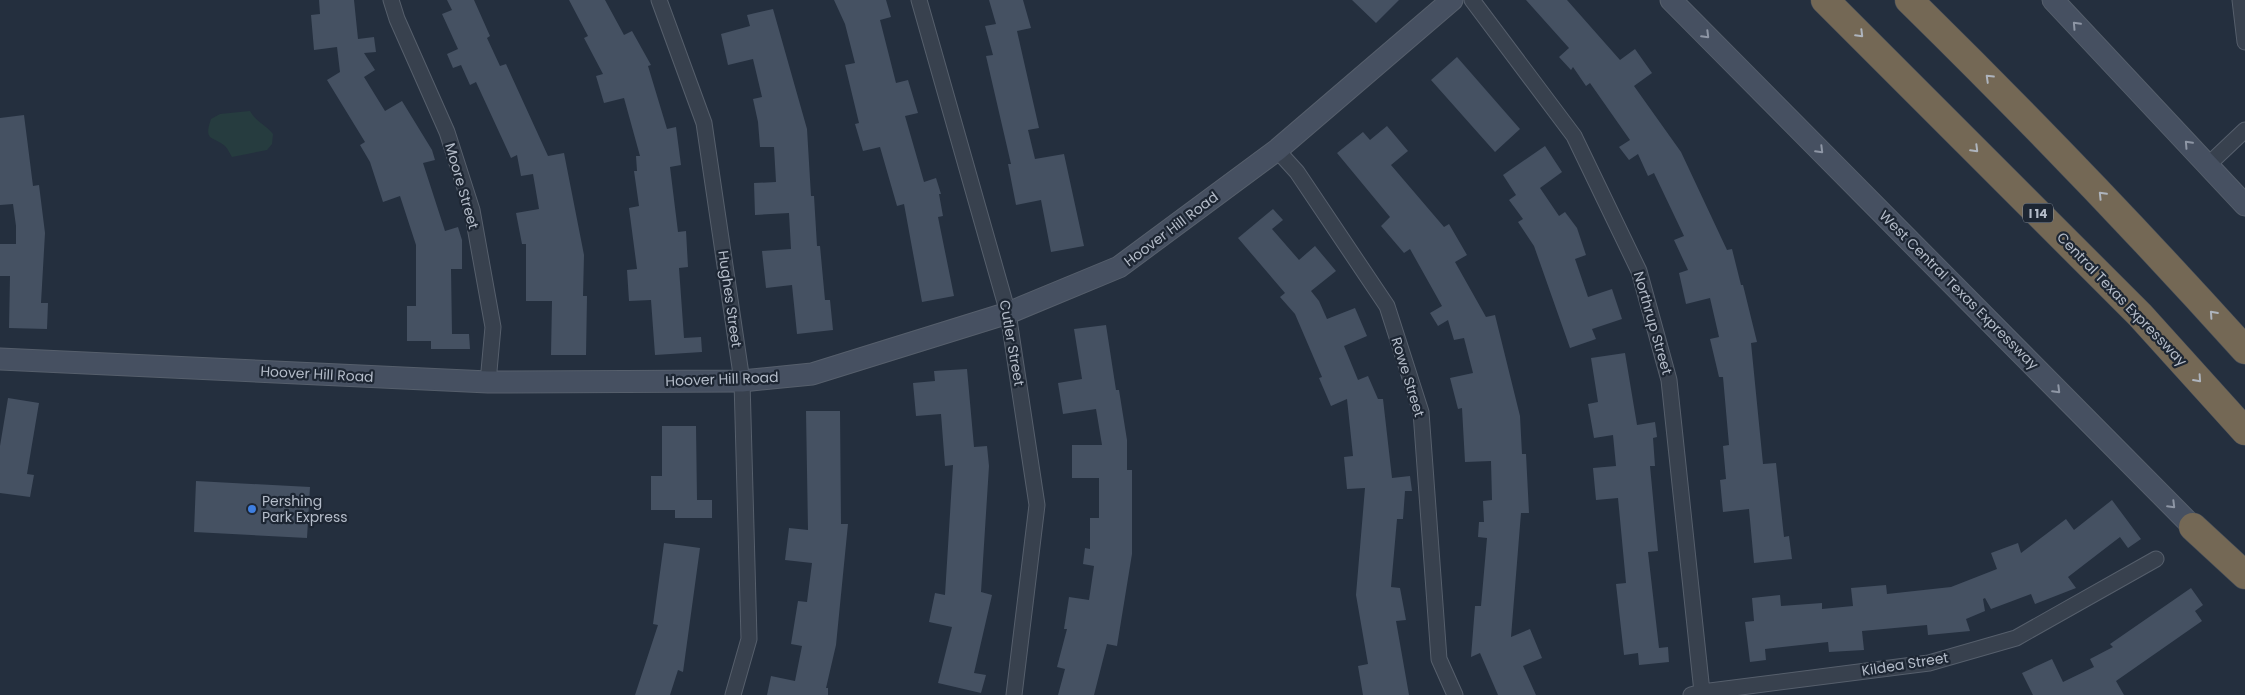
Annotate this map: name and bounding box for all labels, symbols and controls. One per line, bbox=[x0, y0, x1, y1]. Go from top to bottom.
one-way arrow bbox=[2073, 22, 2082, 31]
one-way arrow bbox=[1700, 29, 1709, 38]
one-way arrow bbox=[1854, 29, 1863, 38]
one-way arrow bbox=[1986, 75, 1995, 84]
one-way arrow bbox=[2185, 140, 2194, 149]
street label: Moore Street bbox=[440, 141, 484, 231]
one-way arrow bbox=[1814, 144, 1823, 153]
one-way arrow bbox=[1969, 144, 1978, 153]
street label: Hoover Hill Road bbox=[1120, 187, 1222, 271]
one-way arrow bbox=[2099, 192, 2108, 201]
road number: I 14 bbox=[2023, 204, 2053, 222]
street label: West Central Texas Expressway bbox=[1875, 206, 2043, 374]
street label: Central Texas Expressway bbox=[2052, 227, 2192, 371]
street label: Hughes Street bbox=[713, 249, 747, 349]
street label: Northrup Street bbox=[1629, 269, 1677, 377]
street label: Cutler Street bbox=[995, 298, 1029, 388]
one-way arrow bbox=[2209, 311, 2218, 320]
street label: Rowe Street bbox=[1386, 335, 1430, 419]
street label: Hoover Hill Road bbox=[260, 361, 374, 387]
street label: Hoover Hill Road bbox=[665, 367, 779, 391]
one-way arrow bbox=[2192, 373, 2201, 382]
one-way arrow bbox=[2052, 384, 2061, 393]
place label: Pershing Park Express bbox=[262, 491, 348, 527]
one-way arrow bbox=[2166, 500, 2175, 509]
marker: Pershing Park Express bbox=[246, 503, 258, 515]
street label: Kildea Street bbox=[1860, 647, 1950, 681]

